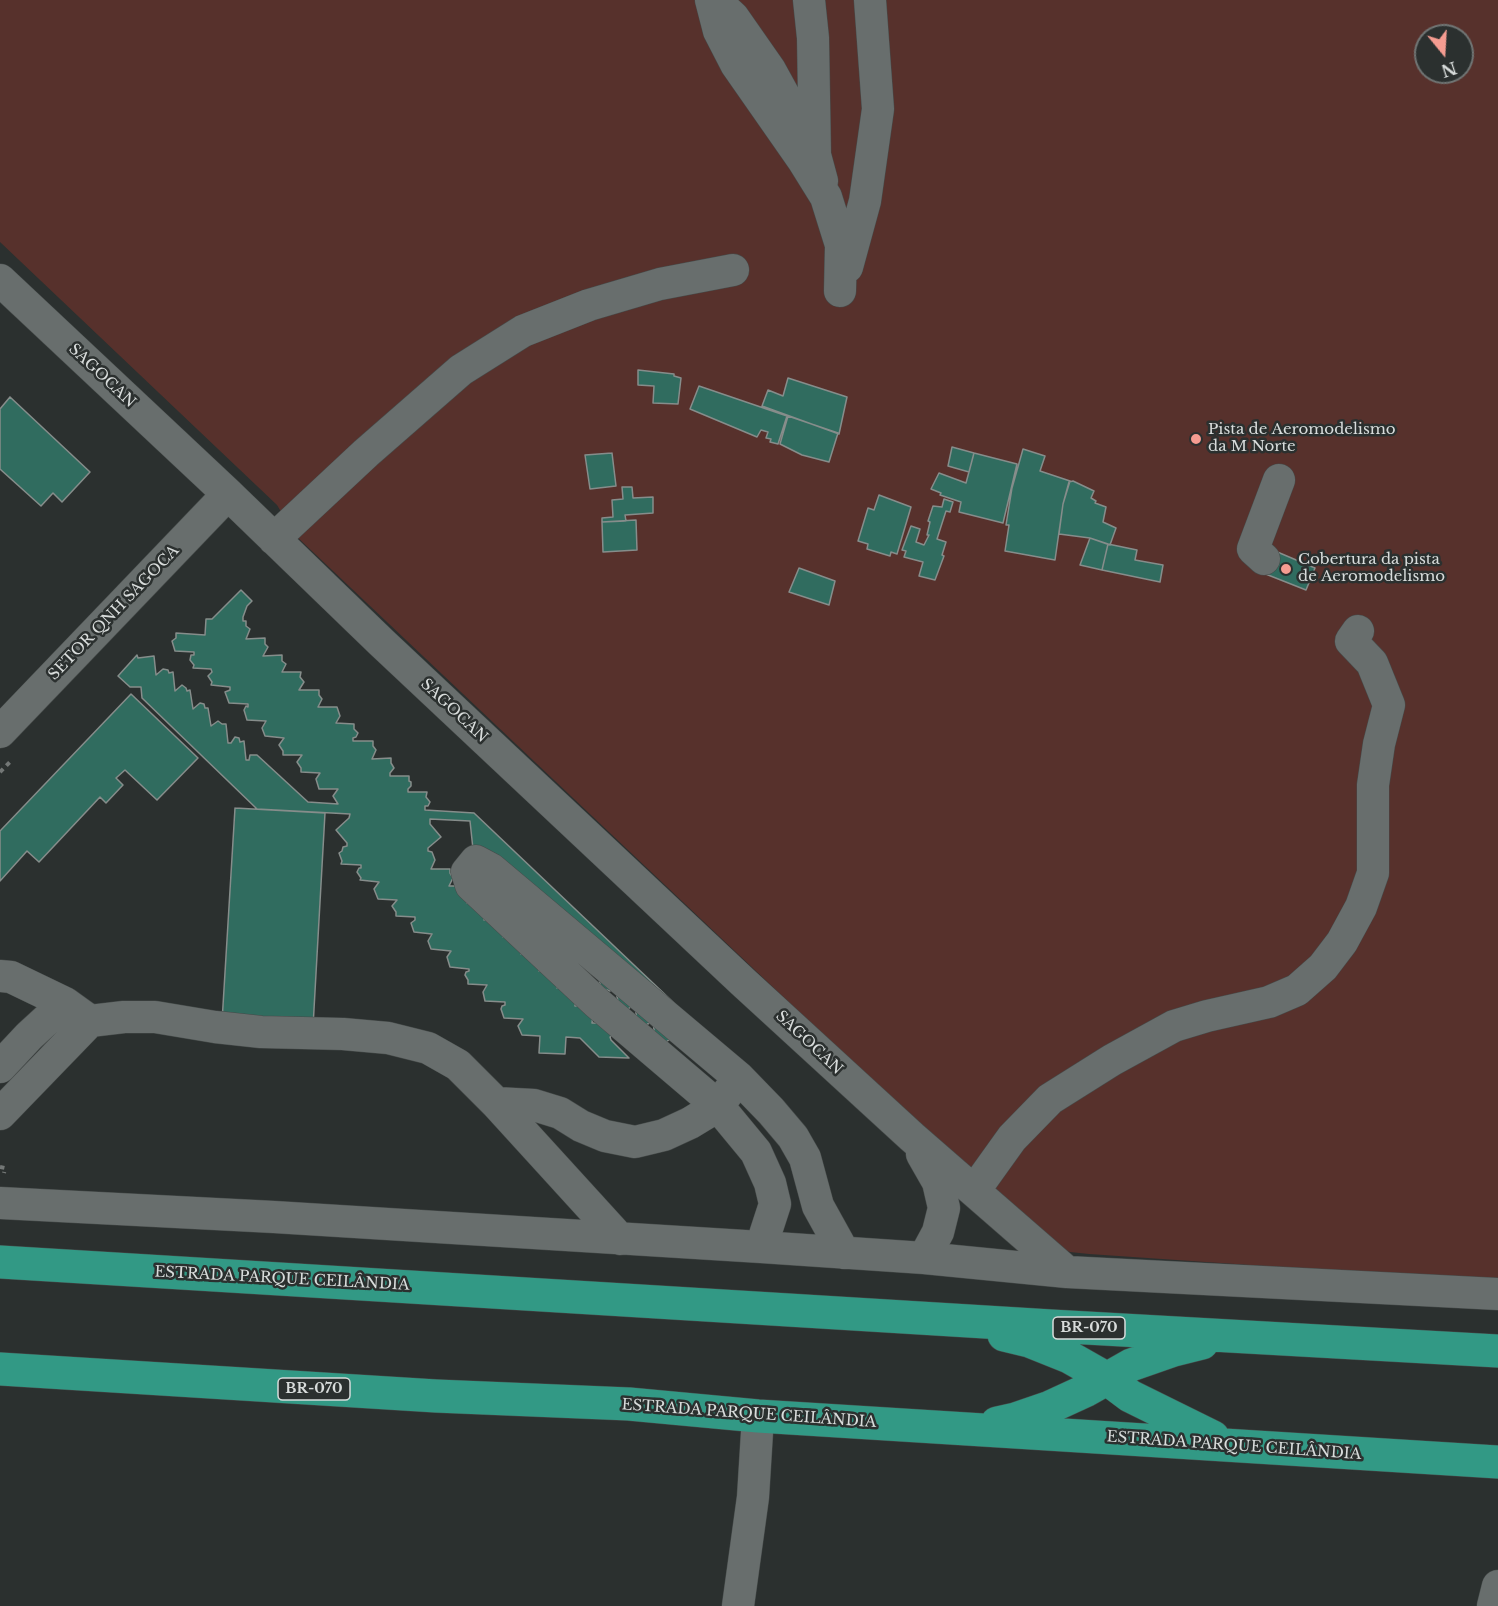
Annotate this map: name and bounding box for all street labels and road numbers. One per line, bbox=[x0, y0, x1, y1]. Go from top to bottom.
street label: SAGOCAN bbox=[65, 340, 139, 412]
street label: SETOR QNH SAGOCA bbox=[45, 542, 183, 684]
street label: SAGOCAN bbox=[417, 675, 491, 747]
street label: SAGOCAN bbox=[772, 1007, 846, 1079]
street label: ESTRADA PARQUE CEILÂNDIA bbox=[154, 1263, 410, 1295]
road number: BR-070 bbox=[1053, 1317, 1125, 1339]
road number: BR-070 bbox=[278, 1378, 350, 1400]
street label: ESTRADA PARQUE CEILÂNDIA bbox=[621, 1396, 877, 1432]
street label: ESTRADA PARQUE CEILÂNDIA bbox=[1106, 1428, 1362, 1464]

